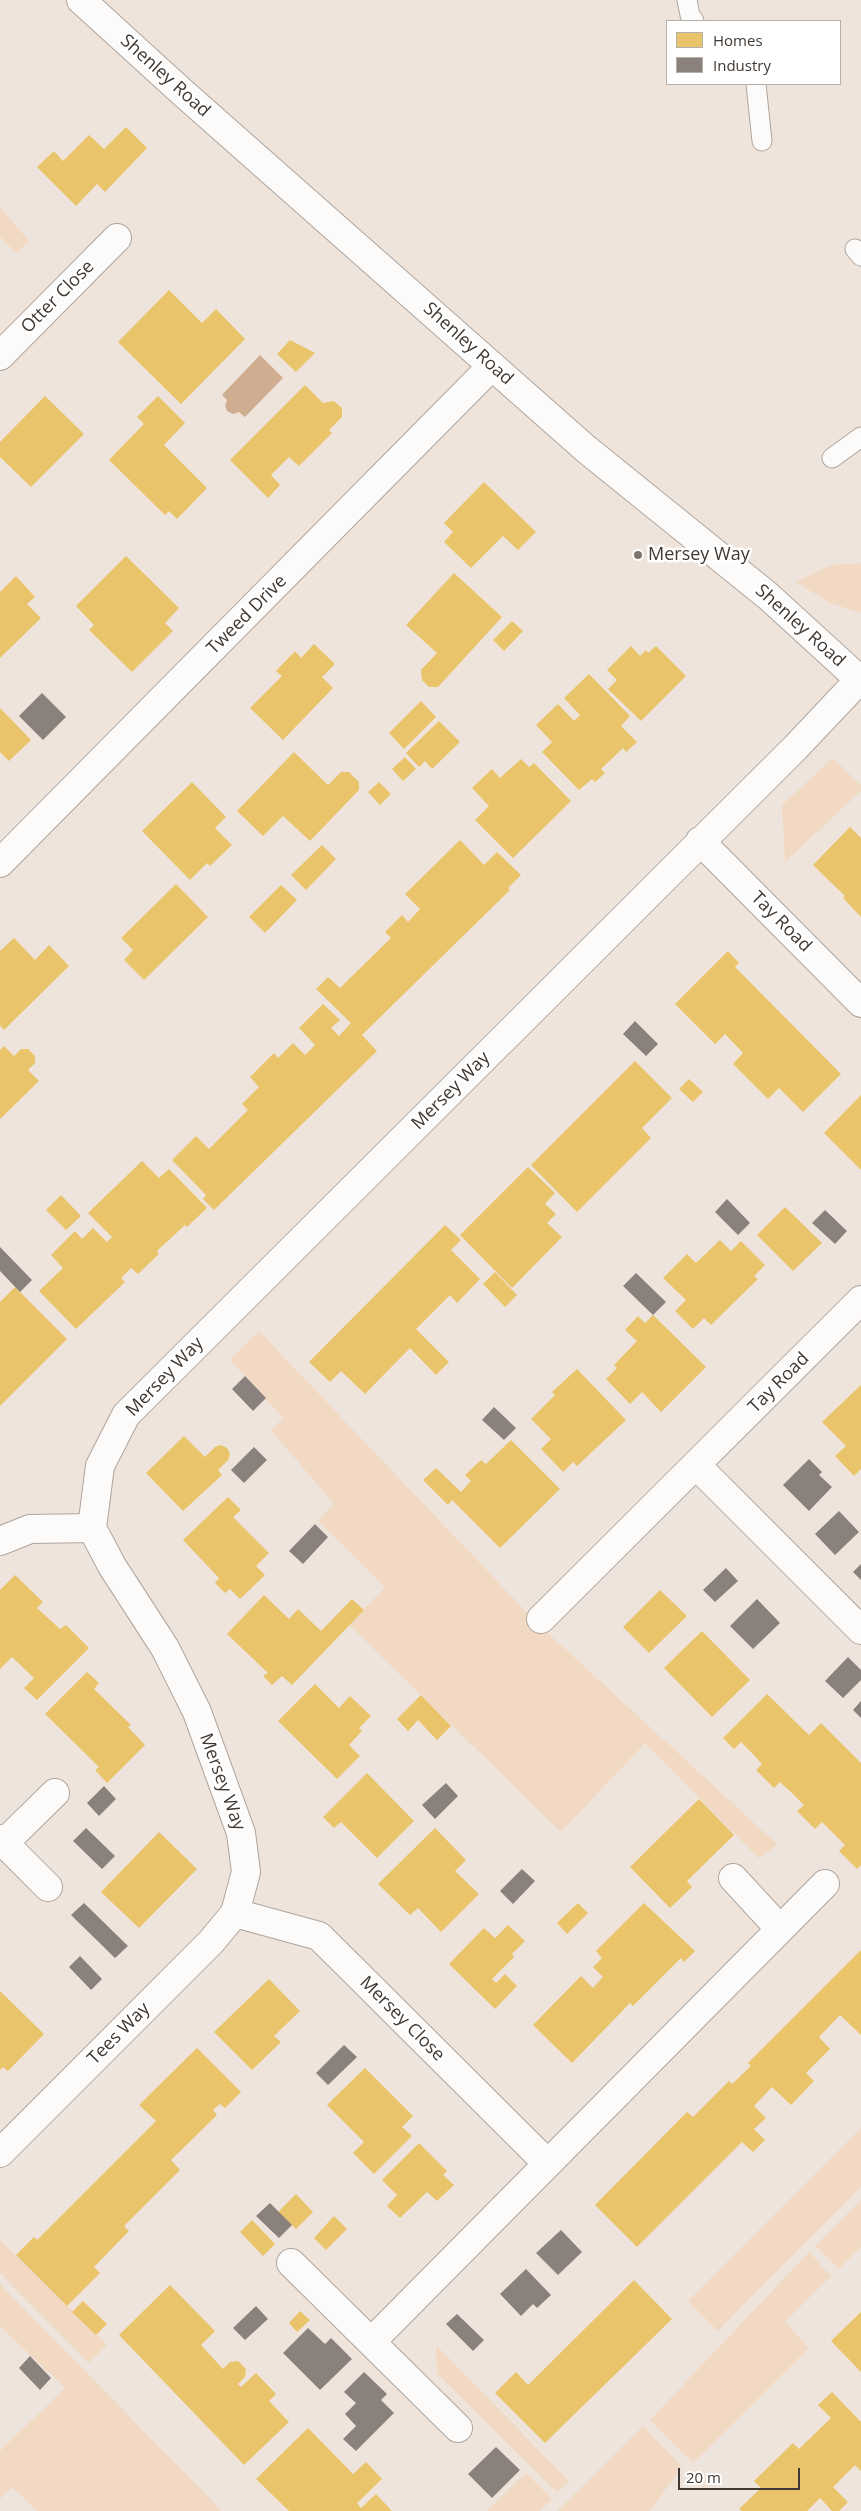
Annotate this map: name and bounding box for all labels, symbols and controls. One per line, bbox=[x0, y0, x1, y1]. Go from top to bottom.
legend bbox=[666, 20, 841, 85]
street label: Shenley Road bbox=[116, 30, 214, 122]
text: Homes bbox=[713, 30, 763, 50]
text: Industry bbox=[713, 55, 771, 75]
street label: Otter Close bbox=[17, 256, 99, 338]
street label: Shenley Road bbox=[419, 298, 517, 390]
place label: Mersey Way bbox=[648, 544, 750, 566]
marker: Mersey Way bbox=[632, 549, 644, 561]
street label: Tweed Drive bbox=[203, 571, 291, 659]
street label: Shenley Road bbox=[751, 580, 849, 672]
street label: Tay Road bbox=[746, 887, 816, 957]
street label: Mersey Way bbox=[407, 1047, 495, 1135]
street label: Mersey Way bbox=[122, 1333, 208, 1421]
street label: Tay Road bbox=[744, 1348, 814, 1418]
street label: Mersey Way bbox=[194, 1731, 250, 1833]
street label: Mersey Close bbox=[355, 1972, 449, 2066]
street label: Tees Way bbox=[83, 1998, 155, 2070]
scale bar bbox=[681, 2458, 804, 2490]
text: 20 m bbox=[686, 2467, 721, 2487]

